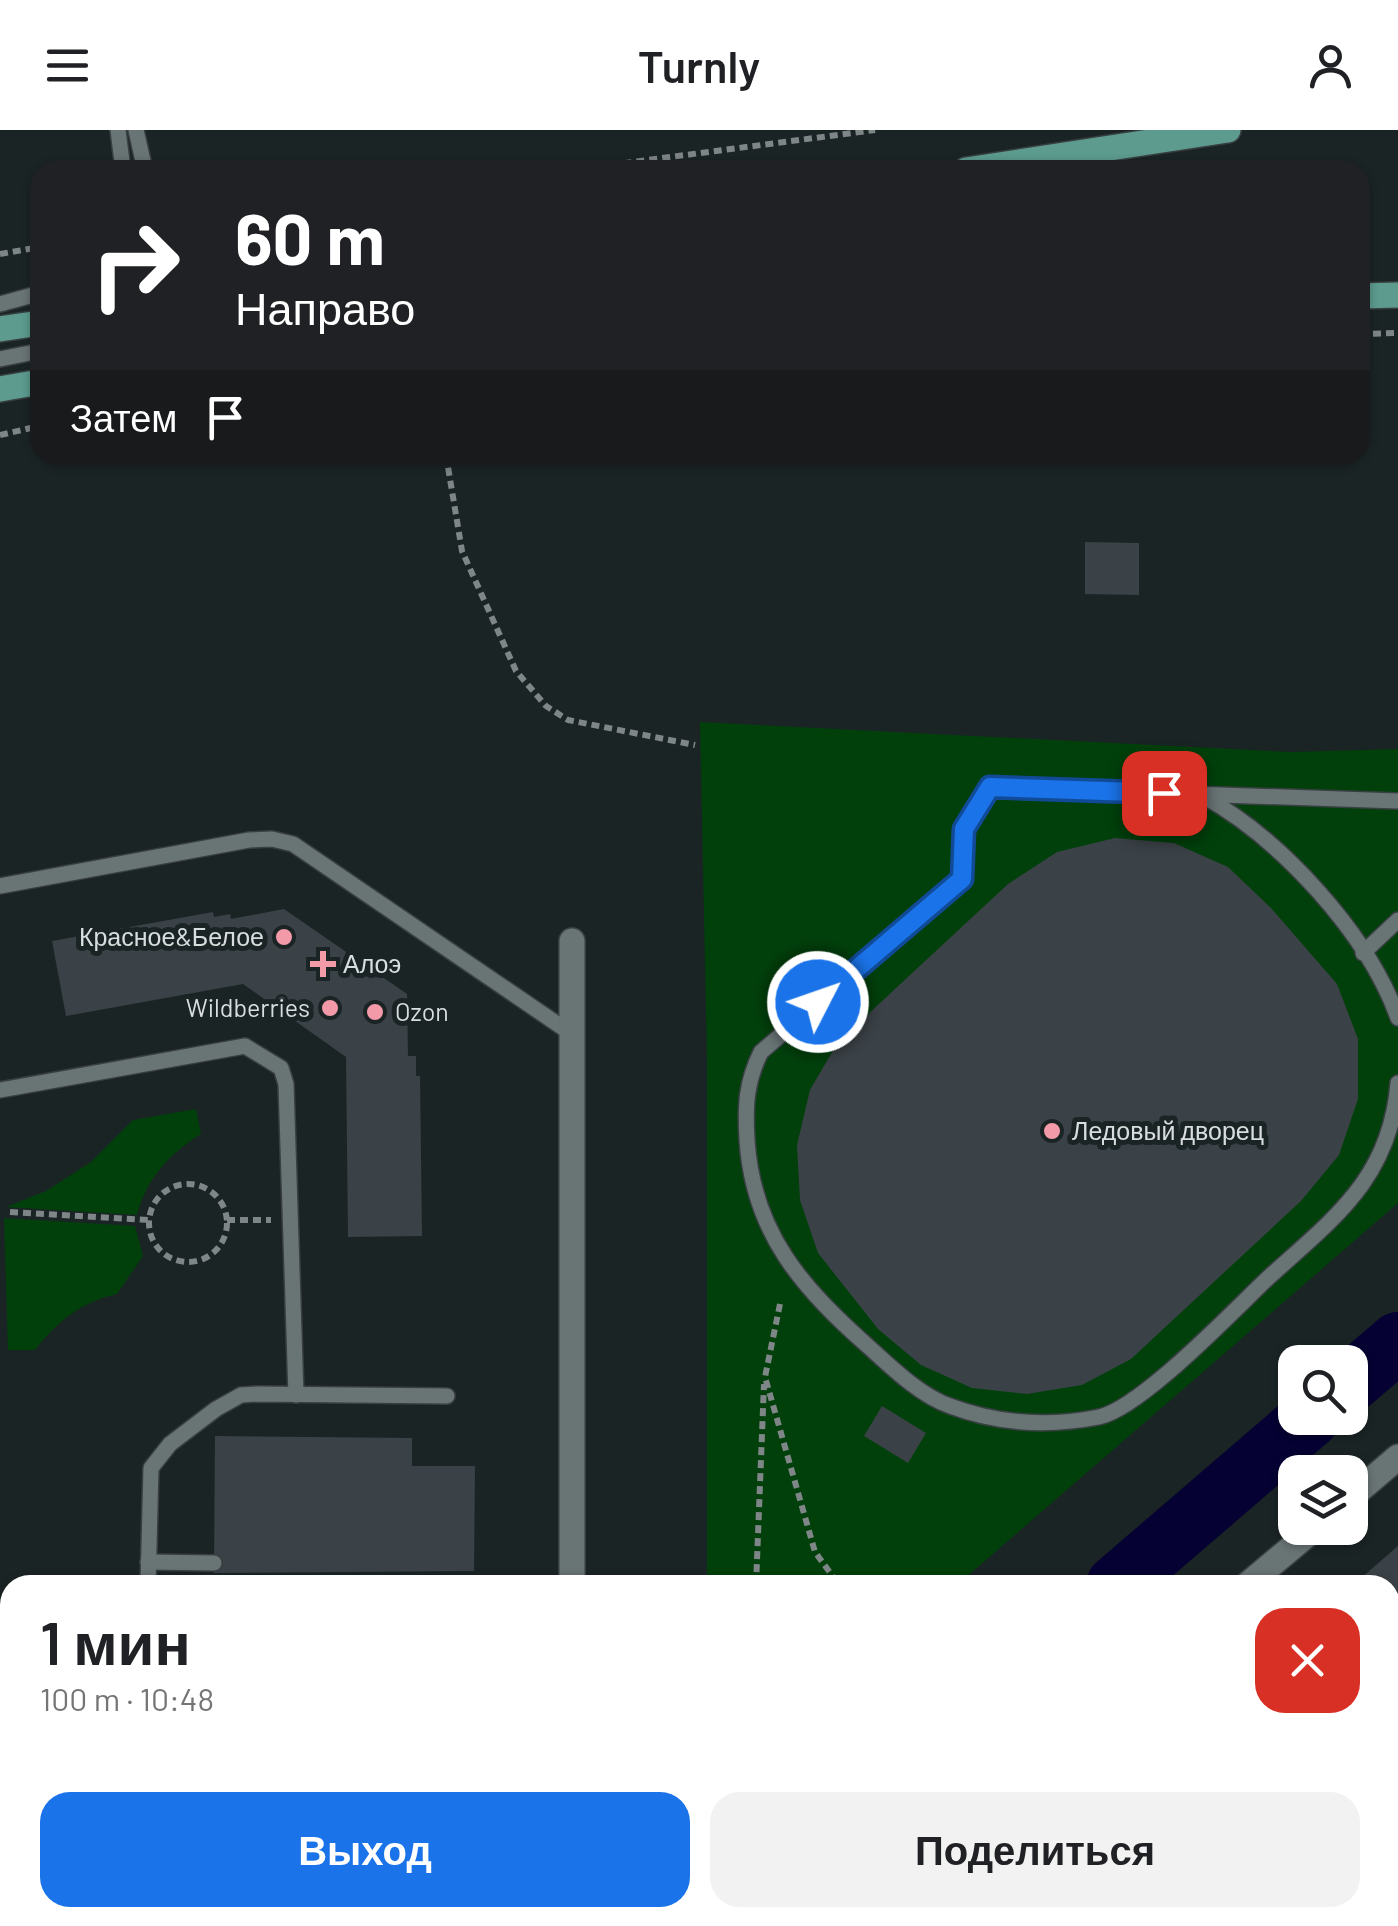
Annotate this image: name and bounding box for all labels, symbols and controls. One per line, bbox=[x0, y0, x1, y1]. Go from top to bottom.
icon: menu bbox=[40, 38, 95, 93]
text: Turnly bbox=[638, 38, 760, 92]
icon: person bbox=[1303, 38, 1358, 93]
text: 60 m bbox=[235, 195, 385, 279]
icon: right bbox=[70, 200, 200, 330]
text: Направо bbox=[235, 280, 415, 334]
icon: arrive bbox=[198, 390, 253, 445]
text: Затем bbox=[70, 394, 178, 440]
pin bbox=[1122, 751, 1207, 836]
icon: arrive bbox=[1137, 766, 1192, 821]
place label: Красное&Белое bbox=[79, 921, 264, 951]
marker: Красное&Белое bbox=[273, 926, 295, 948]
place label: Алоэ bbox=[343, 948, 401, 978]
position arrow bbox=[766, 950, 870, 1054]
marker: Алоэ bbox=[312, 953, 334, 975]
place label: Wildberries bbox=[186, 992, 310, 1022]
place label: Ozon bbox=[395, 996, 449, 1026]
marker: Wildberries bbox=[319, 997, 341, 1019]
marker: Ozon bbox=[364, 1001, 386, 1023]
place label: Ледовый дворец bbox=[1072, 1115, 1264, 1145]
marker: Ледовый дворец bbox=[1041, 1120, 1063, 1142]
map controls bbox=[1278, 1345, 1368, 1545]
button: search bbox=[1278, 1345, 1368, 1435]
button: layers bbox=[1278, 1455, 1368, 1545]
text: 1 мин bbox=[40, 1605, 191, 1677]
button: close bbox=[1255, 1608, 1360, 1713]
text: 100 m · 10:48 bbox=[40, 1679, 214, 1717]
button: Выход bbox=[40, 1792, 690, 1907]
button: Поделиться bbox=[710, 1792, 1360, 1907]

